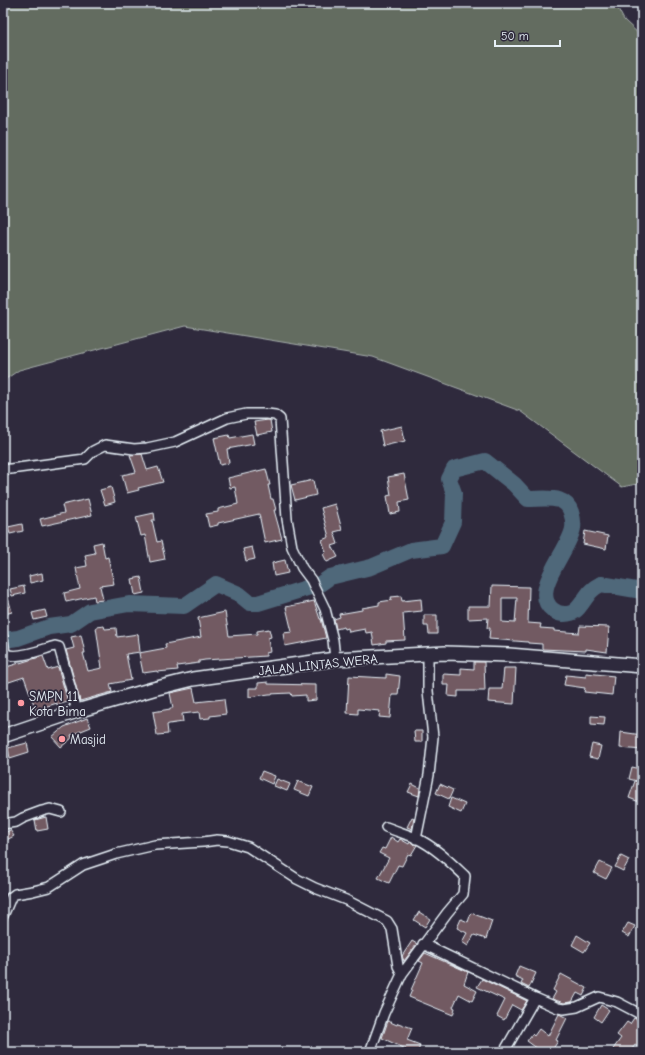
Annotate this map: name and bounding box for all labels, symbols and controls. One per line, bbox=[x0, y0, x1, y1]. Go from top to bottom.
scale bar bbox=[495, 22, 560, 48]
text: 50 m bbox=[501, 29, 529, 43]
street label: JALAN LINTAS WERA bbox=[258, 651, 379, 678]
place label: SMPN 11 Kota Bima bbox=[29, 689, 86, 719]
marker: SMPN 11 Kota Bima bbox=[16, 698, 26, 708]
place label: Masjid bbox=[70, 732, 106, 747]
marker: Masjid bbox=[57, 734, 67, 744]

